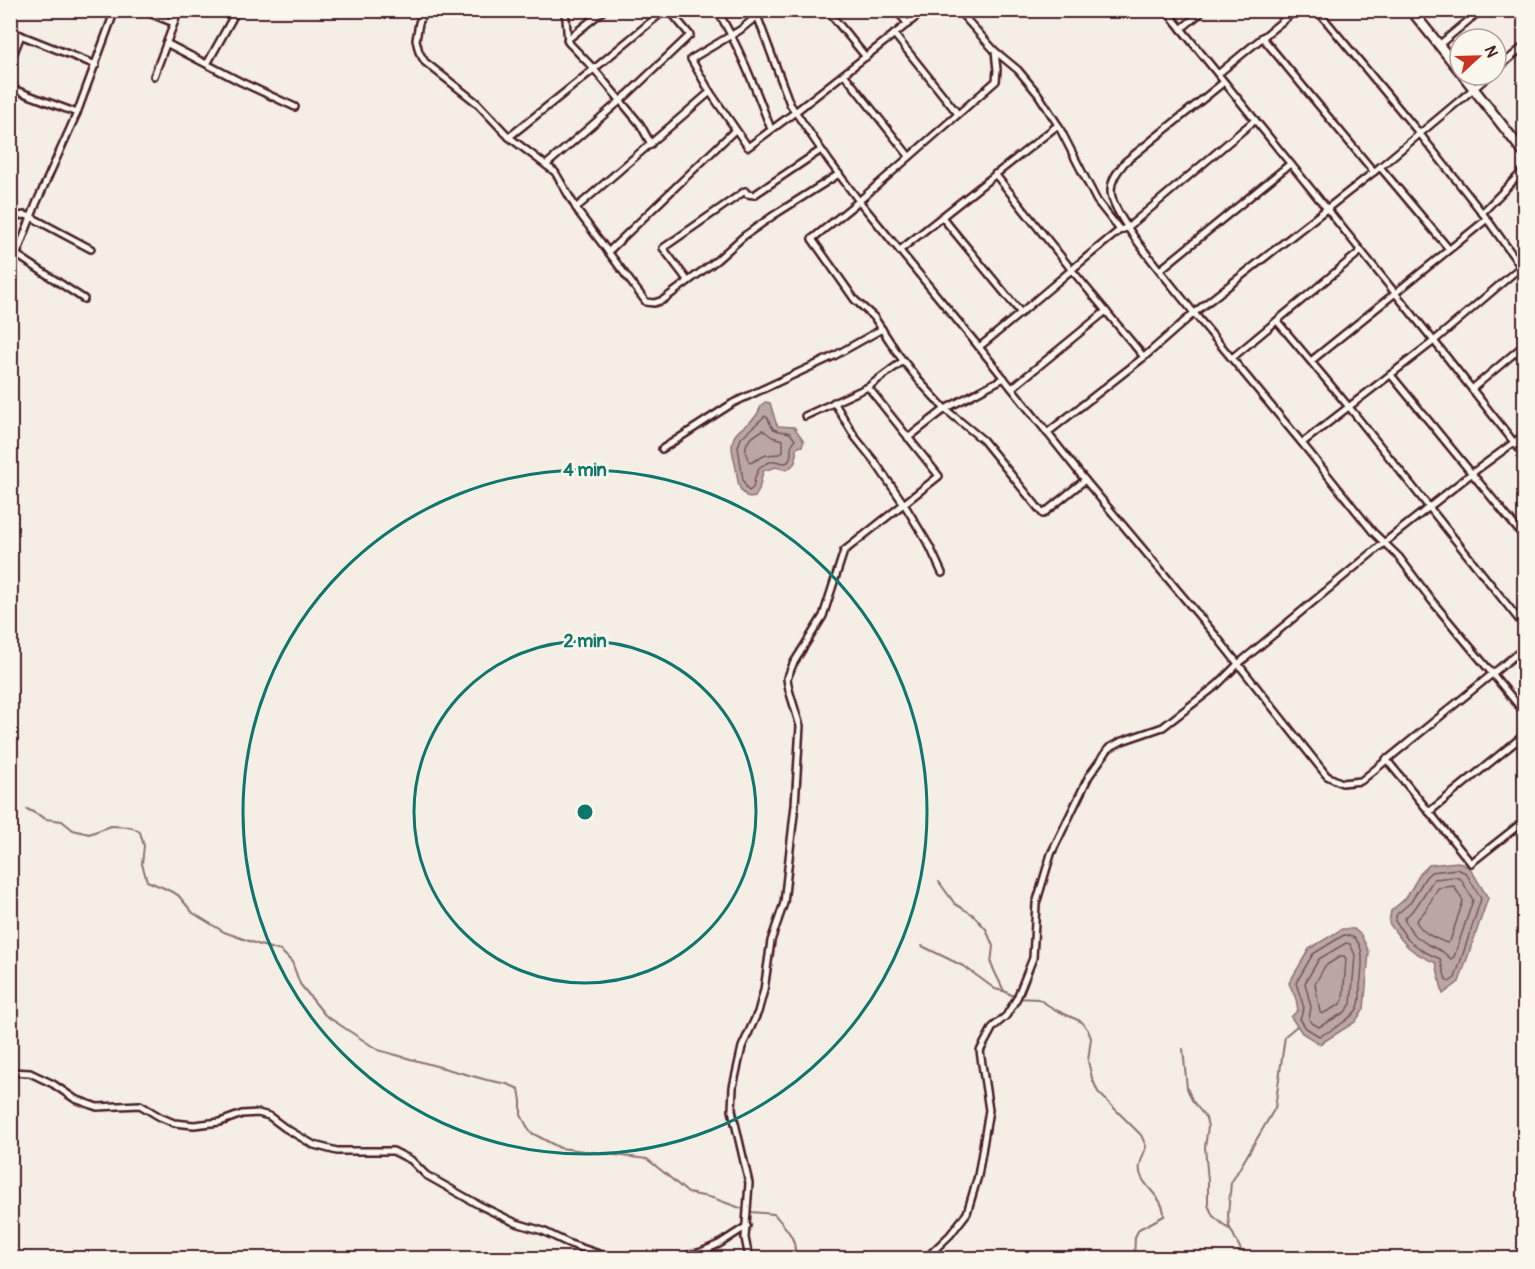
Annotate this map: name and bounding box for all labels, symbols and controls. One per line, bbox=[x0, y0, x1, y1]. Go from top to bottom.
north arrow bbox=[1448, 27, 1508, 87]
text: N bbox=[1480, 43, 1502, 61]
text: 4 min bbox=[563, 459, 607, 482]
text: 2 min bbox=[563, 630, 607, 653]
centre of rings bbox=[575, 802, 595, 822]

